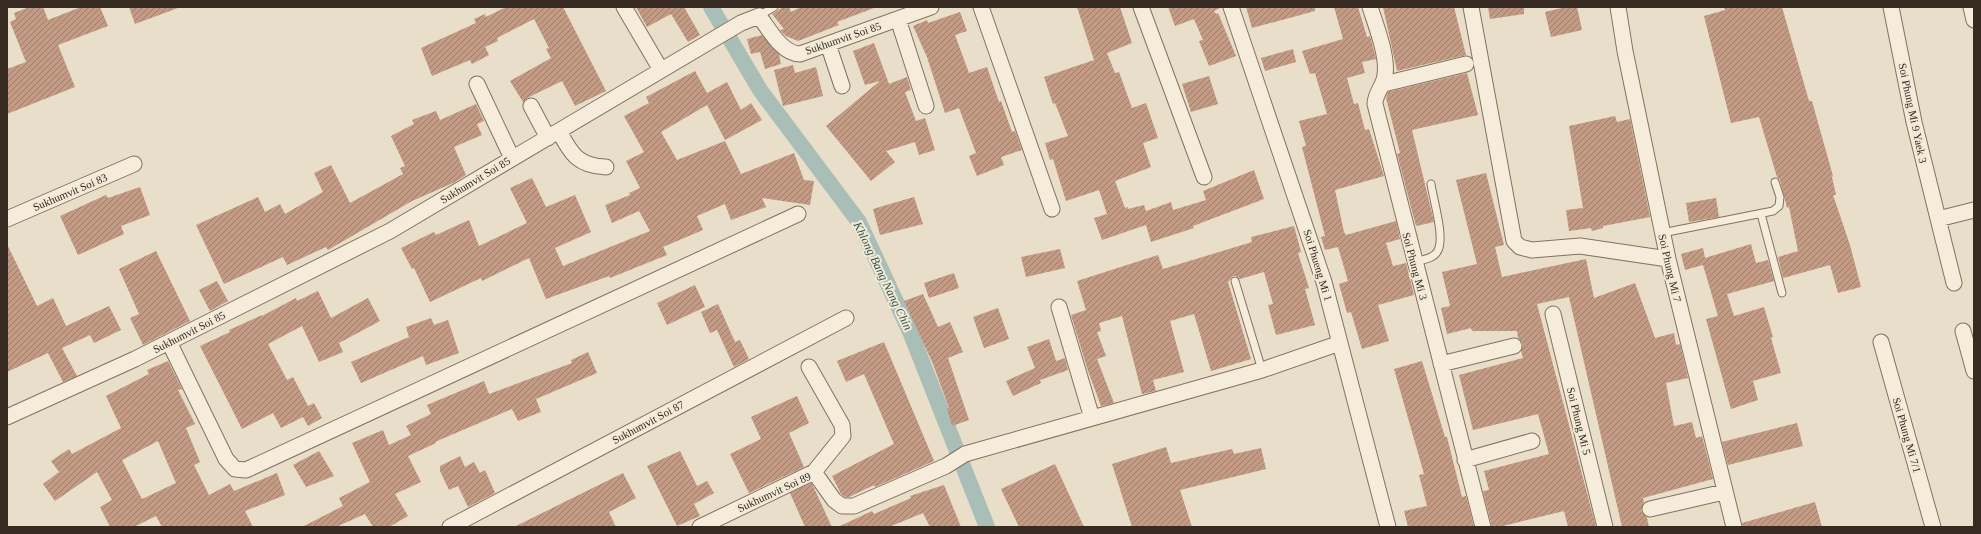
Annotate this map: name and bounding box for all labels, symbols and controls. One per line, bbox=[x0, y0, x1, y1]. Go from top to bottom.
street label: Sukhumvit Soi 85 bbox=[803, 19, 883, 57]
street label: Soi Phung Mi 9 Yaek 3 bbox=[1897, 62, 1930, 165]
street label: Sukhumvit Soi 85 bbox=[438, 154, 513, 206]
street label: Sukhumvit Soi 83 bbox=[31, 171, 109, 213]
water label: Khlong Bang Nang Chin bbox=[850, 219, 915, 333]
street label: Soi Phueng Mi 1 bbox=[1301, 228, 1335, 302]
street label: Soi Phung Mi 3 bbox=[1400, 231, 1430, 302]
street label: Soi Phung Mi 7 bbox=[1656, 233, 1684, 304]
street label: Sukhumvit Soi 85 bbox=[151, 308, 228, 355]
street label: Soi Phung Mi 5 bbox=[1565, 386, 1593, 457]
street label: Soi Phung Mi 7/1 bbox=[1890, 396, 1924, 474]
street label: Sukhumvit Soi 87 bbox=[610, 398, 686, 446]
street label: Sukhumvit Soi 89 bbox=[735, 470, 813, 514]

